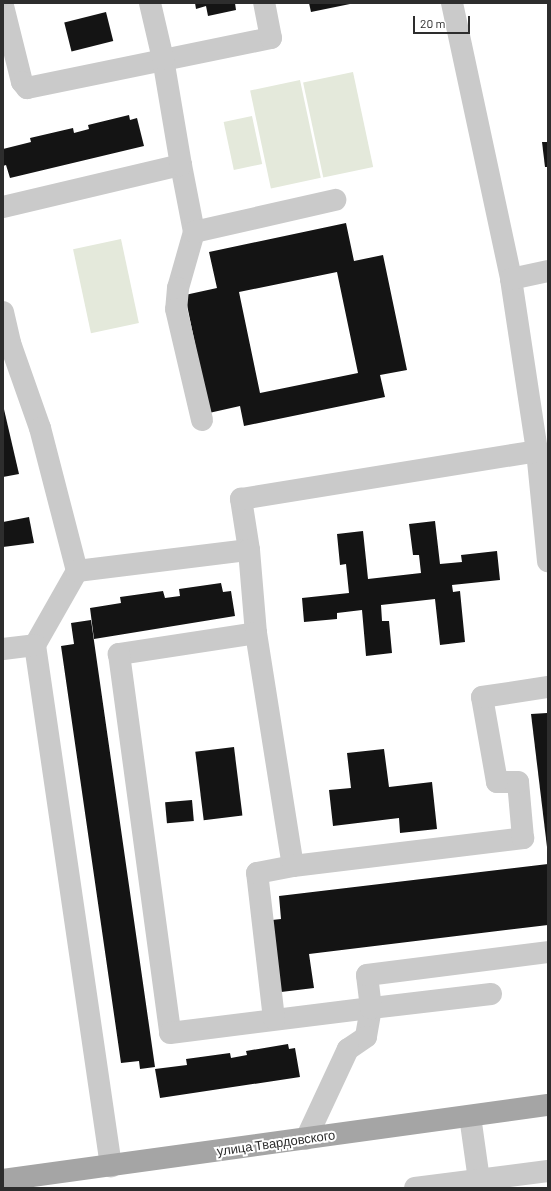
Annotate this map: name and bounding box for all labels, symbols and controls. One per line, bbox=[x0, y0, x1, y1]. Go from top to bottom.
scale bar bbox=[415, 8, 472, 34]
text: 20 m bbox=[420, 16, 446, 30]
street label: улица Твардовского bbox=[216, 1127, 336, 1159]

